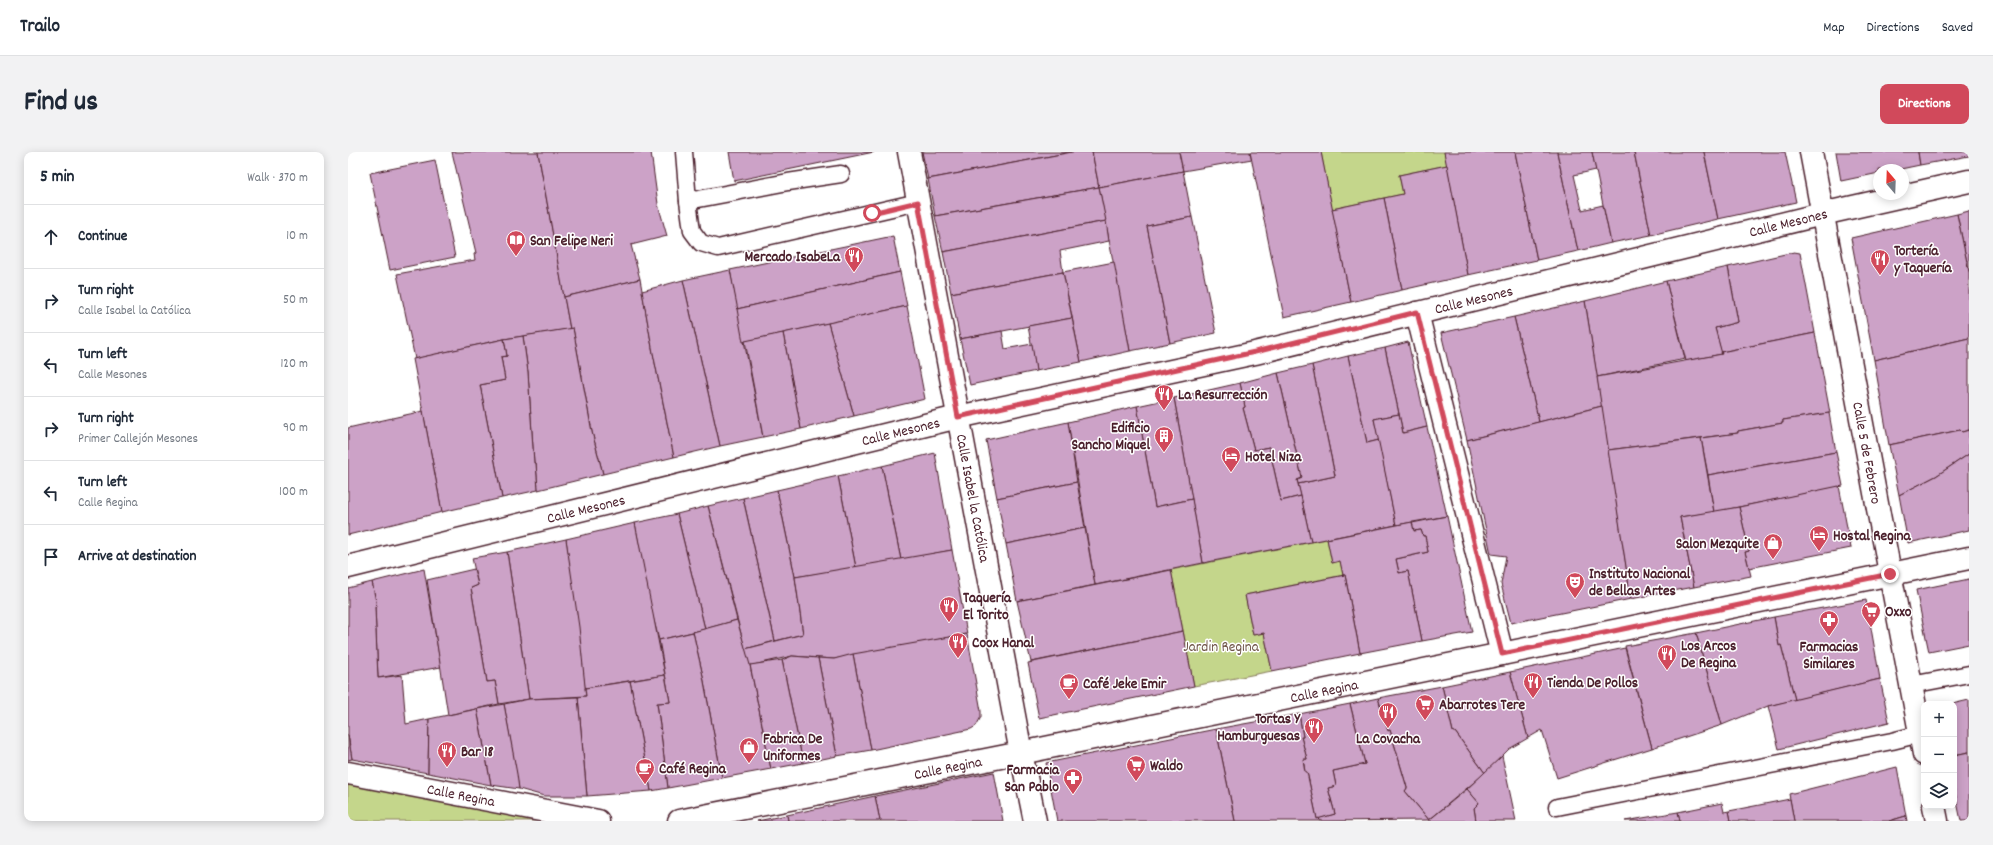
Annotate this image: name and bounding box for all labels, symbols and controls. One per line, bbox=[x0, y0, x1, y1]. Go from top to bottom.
text: Trailo bbox=[20, 14, 60, 41]
text: Map bbox=[1823, 18, 1845, 38]
text: Directions bbox=[1867, 18, 1920, 38]
text: Saved bbox=[1942, 18, 1973, 38]
text: Find us bbox=[24, 84, 98, 124]
button: Directions bbox=[1880, 84, 1969, 124]
north arrow bbox=[1873, 164, 1909, 200]
text: 5 min bbox=[40, 166, 74, 190]
text: Walk · 370 m bbox=[247, 169, 308, 188]
route start bbox=[863, 204, 881, 222]
street label: Calle Mesones bbox=[1747, 204, 1830, 244]
icon: ahead bbox=[40, 226, 62, 248]
text: Continue bbox=[78, 226, 127, 248]
text: 10 m bbox=[286, 227, 308, 246]
library icon: San Felipe Neri bbox=[505, 229, 527, 257]
place label: San Felipe Neri bbox=[530, 231, 613, 253]
place label: Tortería y Taquería bbox=[1894, 241, 1953, 280]
restaurant icon: Mercado IsabeLa bbox=[843, 245, 865, 273]
place label: Mercado IsabeLa bbox=[745, 247, 841, 269]
restaurant icon: Tortería y Taquería bbox=[1869, 248, 1891, 276]
text: Turn right bbox=[78, 280, 134, 302]
street label: Calle Mesones bbox=[1433, 281, 1515, 322]
icon: right bbox=[40, 290, 62, 312]
text: 50 m bbox=[283, 291, 308, 310]
text: Calle Isabel la Católica bbox=[78, 302, 191, 321]
text: Turn left bbox=[78, 344, 127, 366]
icon: left bbox=[40, 354, 62, 376]
text: 120 m bbox=[280, 355, 308, 374]
text: Calle Mesones bbox=[78, 366, 147, 385]
restaurant icon: La Resurrección bbox=[1153, 383, 1175, 411]
place label: La Resurrección bbox=[1178, 385, 1268, 407]
street label: Calle 5 de Febrero bbox=[1845, 400, 1886, 506]
text: Turn right bbox=[78, 408, 134, 430]
street label: Calle Mesones bbox=[860, 413, 942, 453]
icon: right bbox=[40, 418, 62, 440]
place label: Edificio Sancho Miquel bbox=[1072, 418, 1150, 457]
text: 90 m bbox=[283, 419, 308, 438]
building icon: Edificio Sancho Miquel bbox=[1153, 425, 1175, 453]
text: Primer Callejón Mesones bbox=[78, 430, 198, 449]
street label: Calle Isabel la Católica bbox=[949, 432, 994, 565]
hotel icon: Hotel Niza bbox=[1220, 445, 1242, 473]
place label: Hotel Niza bbox=[1245, 447, 1302, 469]
text: Turn left bbox=[78, 472, 127, 494]
icon: left bbox=[40, 482, 62, 504]
text: 100 m bbox=[279, 483, 308, 502]
street label: Calle Mesones bbox=[545, 490, 628, 531]
text: Calle Regina bbox=[78, 494, 138, 513]
hotel icon: Hostal Regina bbox=[1808, 524, 1830, 552]
place label: Hostal Regina bbox=[1833, 526, 1911, 548]
shop icon: Salon Mezquite bbox=[1762, 532, 1784, 560]
place label: Salon Mezquite bbox=[1676, 534, 1759, 556]
icon: arrive bbox=[40, 546, 62, 568]
text: Arrive at destination bbox=[78, 546, 196, 568]
place label: Instituto Nacional de Bellas Artes bbox=[1589, 564, 1691, 603]
route end bbox=[1881, 565, 1899, 583]
theatre icon: Instituto Nacional de Bellas Artes bbox=[1564, 571, 1586, 599]
place label: Taquería El Torito bbox=[963, 588, 1012, 627]
restaurant icon: Taquería El Torito bbox=[938, 595, 960, 623]
supermarket icon: Oxxo bbox=[1860, 600, 1882, 628]
place label: Oxxo bbox=[1885, 602, 1912, 624]
pharmacy icon: Farmacias Similares bbox=[1818, 609, 1840, 637]
restaurant icon: Coox Hanal bbox=[947, 631, 969, 659]
place label: Coox Hanal bbox=[972, 633, 1034, 655]
place label: Los Arcos De Regina bbox=[1681, 636, 1737, 675]
park label: Jardin Regina bbox=[1183, 637, 1260, 659]
place label: Farmacias Similares bbox=[1800, 637, 1858, 676]
restaurant icon: Los Arcos De Regina bbox=[1656, 643, 1678, 671]
restaurant icon: Tienda De Pollos bbox=[1522, 671, 1544, 699]
cafe icon: Café Jeke Emir bbox=[1058, 672, 1080, 700]
place label: Tienda De Pollos bbox=[1547, 673, 1638, 695]
place label: Café Jeke Emir bbox=[1083, 674, 1167, 696]
street label: Calle Regina bbox=[1288, 675, 1361, 710]
supermarket icon: Abarrotes Tere bbox=[1414, 693, 1436, 721]
place label: Abarrotes Tere bbox=[1439, 695, 1526, 717]
restaurant icon: La Covacha bbox=[1377, 701, 1399, 729]
map controls bbox=[1921, 701, 1957, 809]
button: + bbox=[1921, 701, 1957, 737]
place label: Tortas Y Hamburguesas bbox=[1217, 709, 1302, 748]
restaurant icon: Tortas Y Hamburguesas bbox=[1303, 716, 1325, 744]
place label: Fabrica De Uniformes bbox=[763, 729, 823, 768]
place label: La Covacha bbox=[1356, 729, 1421, 751]
shop icon: Fabrica De Uniformes bbox=[738, 736, 760, 764]
button: − bbox=[1921, 737, 1957, 773]
restaurant icon: Bar 18 bbox=[436, 740, 458, 768]
place label: Bar 18 bbox=[461, 742, 493, 764]
street label: Calle Regina bbox=[912, 752, 985, 787]
supermarket icon: Waldo bbox=[1125, 754, 1147, 782]
place label: Waldo bbox=[1150, 756, 1183, 778]
cafe icon: Café Regina bbox=[634, 757, 656, 785]
place label: Café Regina bbox=[659, 759, 727, 781]
place label: Farmacia San Pablo bbox=[1004, 760, 1060, 799]
pharmacy icon: Farmacia San Pablo bbox=[1062, 767, 1084, 795]
button: layers bbox=[1921, 773, 1957, 809]
street label: Calle Regina bbox=[425, 779, 497, 814]

